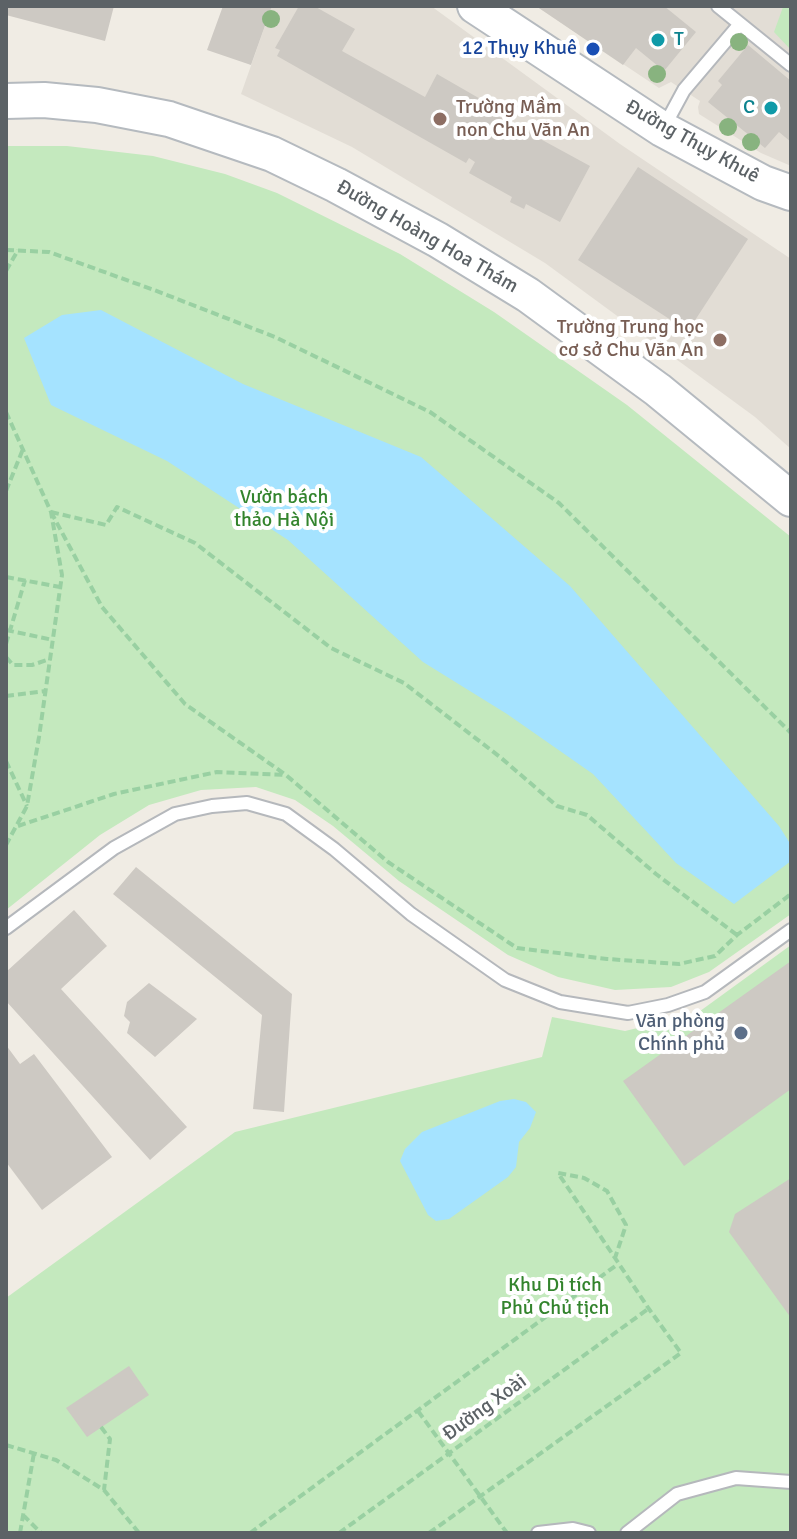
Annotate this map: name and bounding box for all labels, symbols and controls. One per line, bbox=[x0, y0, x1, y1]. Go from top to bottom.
place label: T bbox=[674, 28, 684, 52]
marker: T bbox=[649, 31, 667, 49]
place label: 12 Thụy Khuê bbox=[462, 37, 577, 61]
marker: 12 Thụy Khuê bbox=[584, 40, 602, 58]
street label: Đường Thụy Khuê bbox=[621, 95, 763, 189]
place label: Trường Mầm non Chu Văn An bbox=[456, 96, 590, 143]
place label: C bbox=[743, 96, 755, 120]
marker: C bbox=[762, 99, 780, 117]
marker: Trường Mầm non Chu Văn An bbox=[431, 110, 449, 128]
street label: Đường Hoàng Hoa Thám bbox=[332, 175, 522, 299]
place label: Trường Trung học cơ sở Chu Văn An bbox=[557, 316, 704, 363]
marker: Trường Trung học cơ sở Chu Văn An bbox=[711, 331, 729, 349]
park label: Vườn bách thảo Hà Nội bbox=[234, 486, 334, 533]
place label: Văn phòng Chính phủ bbox=[635, 1010, 725, 1057]
marker: Văn phòng Chính phủ bbox=[732, 1024, 750, 1042]
park label: Khu Di tích Phủ Chủ tịch bbox=[501, 1274, 609, 1321]
street label: Đường Xoài bbox=[438, 1370, 532, 1446]

